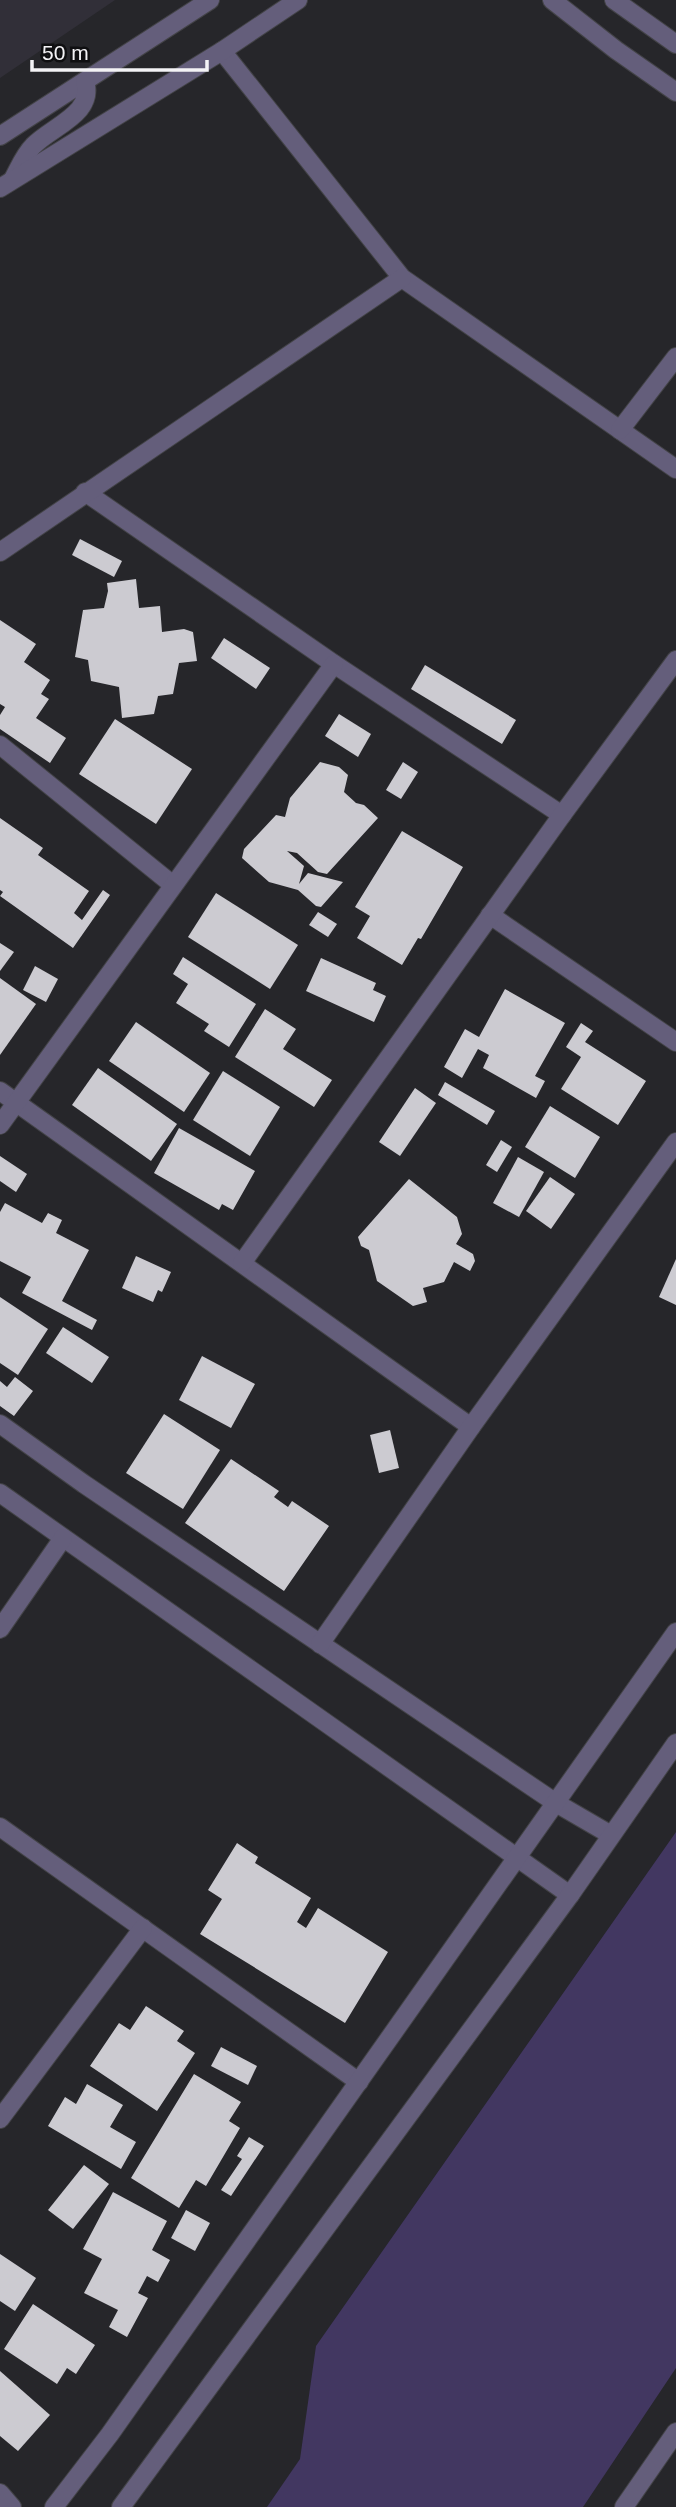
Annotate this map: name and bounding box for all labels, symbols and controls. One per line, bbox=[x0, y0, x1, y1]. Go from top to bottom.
scale bar bbox=[32, 28, 206, 72]
text: 50 m bbox=[42, 41, 89, 64]

